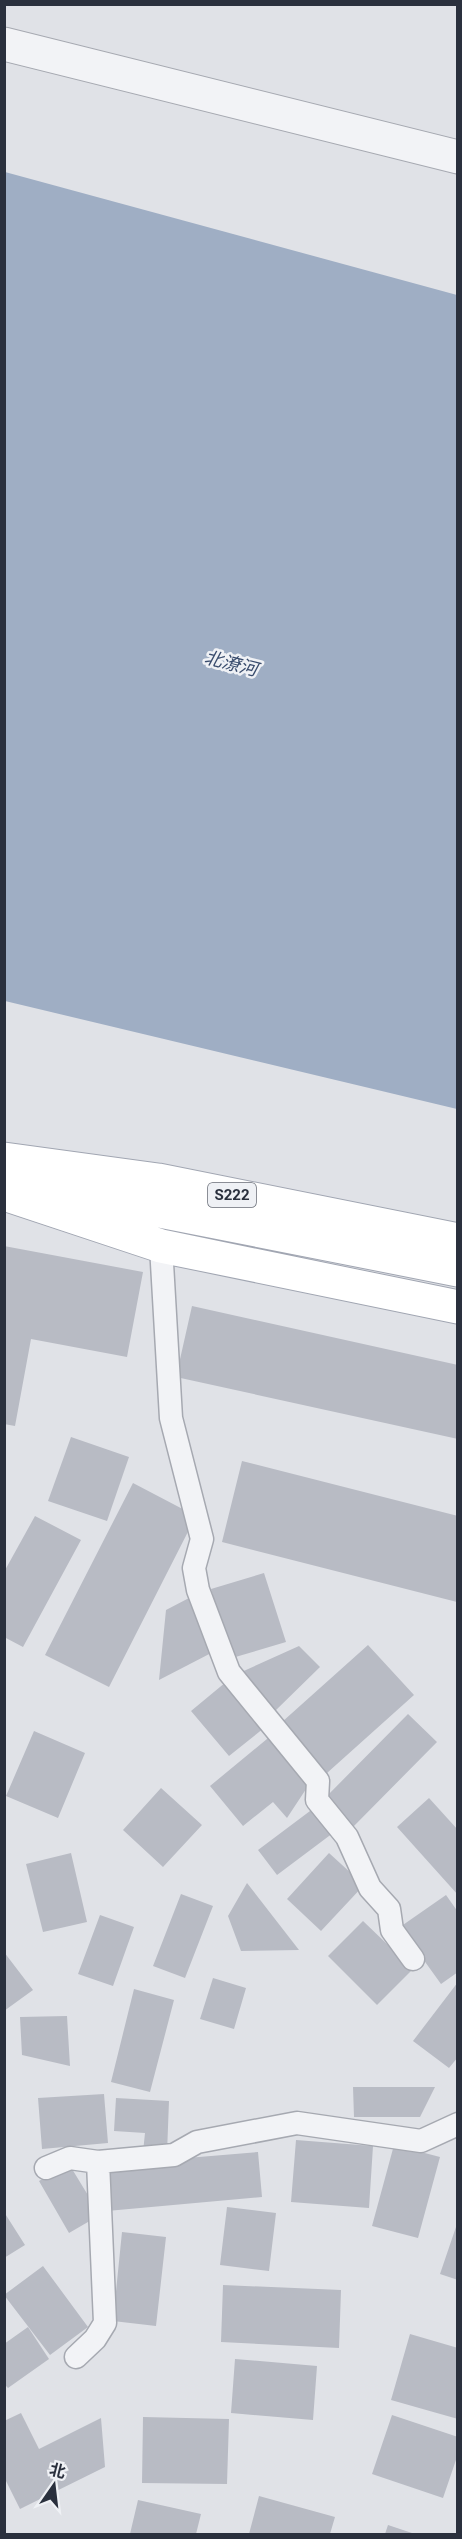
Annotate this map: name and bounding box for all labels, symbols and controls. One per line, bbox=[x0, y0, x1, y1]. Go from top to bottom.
water label: 北潦河 bbox=[202, 646, 263, 680]
road number: S222 bbox=[208, 1183, 256, 1207]
north arrow bbox=[24, 2455, 84, 2515]
text: 北 bbox=[47, 2460, 68, 2482]

